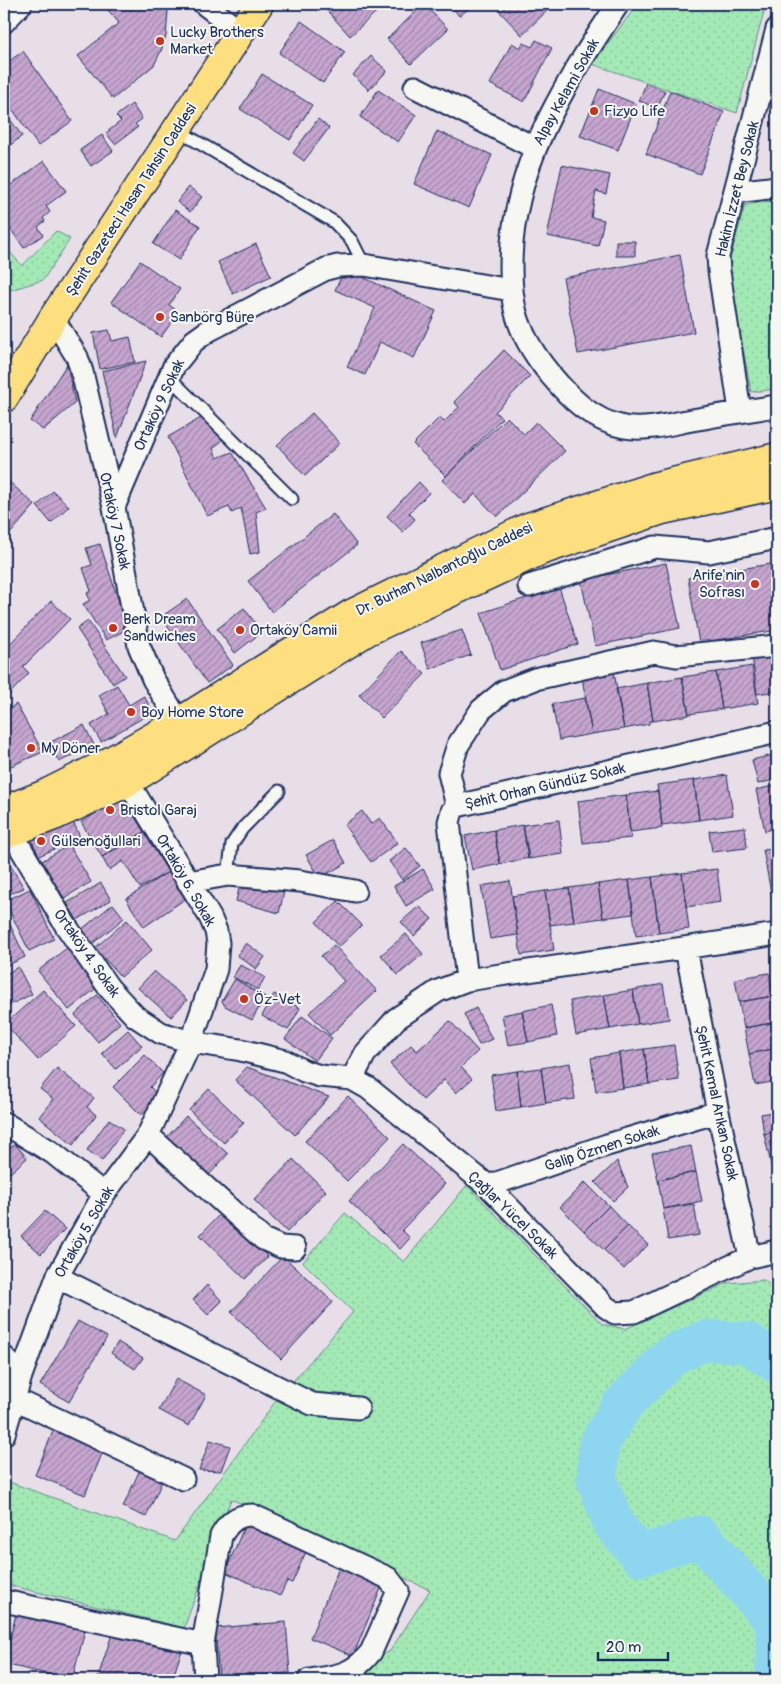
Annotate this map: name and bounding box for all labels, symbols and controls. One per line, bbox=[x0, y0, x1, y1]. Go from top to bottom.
place label: Lucky Brothers Market bbox=[170, 23, 264, 59]
marker: Lucky Brothers Market bbox=[154, 35, 166, 47]
street label: Alpay Kelami Sokak bbox=[529, 35, 604, 149]
street label: Şehit Gazeteci Hasan Tahsin Caddesi bbox=[62, 100, 201, 300]
place label: Fizyo Life bbox=[604, 102, 666, 121]
marker: Fizyo Life bbox=[588, 105, 600, 117]
street label: Hakim İzzet Bey Sokak bbox=[711, 118, 764, 259]
place label: Sanbörg Büre bbox=[170, 308, 255, 327]
marker: Sanbörg Büre bbox=[154, 311, 166, 323]
street label: Ortaköy 9 Sokak bbox=[130, 356, 189, 454]
street label: Ortaköy 7 Sokak bbox=[95, 470, 134, 572]
street label: Dr. Burhan Nalbantoğlu Caddesi bbox=[353, 518, 536, 621]
place label: Arife'nin Sofrası bbox=[692, 566, 745, 602]
marker: Arife'nin Sofrası bbox=[749, 578, 761, 590]
place label: Berk Dream Sandwiches bbox=[123, 610, 196, 646]
place label: Ortaköy Camii bbox=[250, 621, 337, 640]
marker: Berk Dream Sandwiches bbox=[107, 622, 119, 634]
marker: Ortaköy Camii bbox=[234, 624, 246, 636]
place label: Boy Home Store bbox=[141, 703, 244, 722]
marker: Boy Home Store bbox=[125, 706, 137, 718]
place label: My Döner bbox=[41, 739, 101, 758]
marker: My Döner bbox=[25, 742, 37, 754]
street label: Şehit Orhan Gündüz Sokak bbox=[463, 759, 628, 814]
place label: Bristol Garaj bbox=[120, 801, 197, 820]
marker: Bristol Garaj bbox=[104, 804, 116, 816]
street label: Ortaköy 6. Sokak bbox=[151, 831, 220, 930]
place label: Gülsenoğullari bbox=[51, 832, 141, 851]
marker: Gülsenoğullari bbox=[35, 835, 47, 847]
street label: Ortaköy 4. Sokak bbox=[49, 905, 124, 1002]
place label: Öz-Vet bbox=[254, 990, 302, 1009]
marker: Öz-Vet bbox=[238, 993, 250, 1005]
street label: Şehit Kemal Arıkan Sokak bbox=[691, 1023, 742, 1183]
street label: Galip Özmen Sokak bbox=[542, 1121, 663, 1176]
street label: Çağlar Yücel Sokak bbox=[464, 1168, 562, 1264]
street label: Ortaköy 5. Sokak bbox=[50, 1182, 119, 1282]
scale bar bbox=[598, 1629, 668, 1661]
text: 20 m bbox=[606, 1638, 641, 1657]

